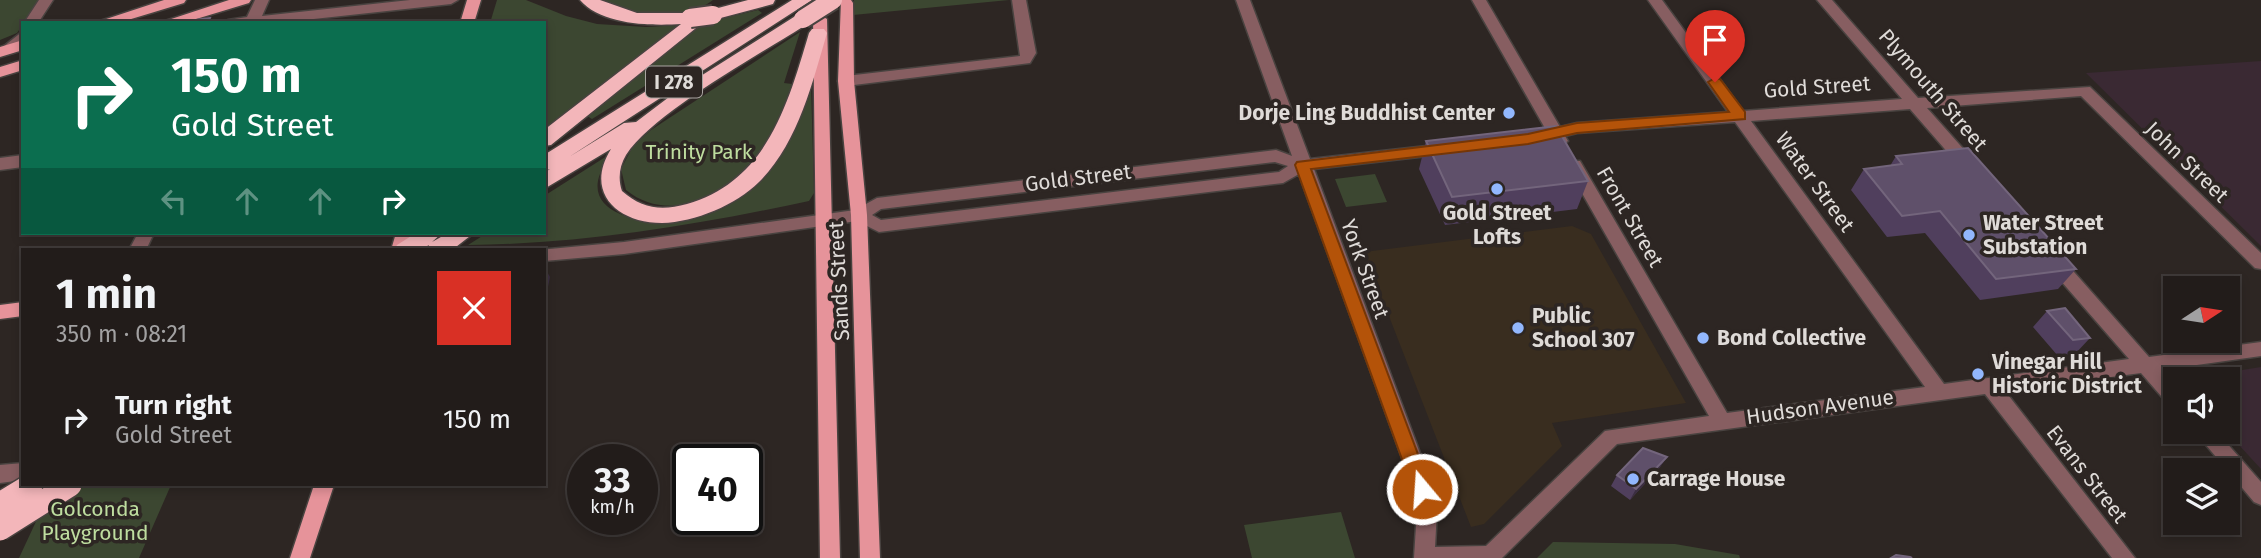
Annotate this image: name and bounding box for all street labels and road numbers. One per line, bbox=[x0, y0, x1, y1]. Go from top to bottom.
street label: Plymouth Street bbox=[1873, 24, 1993, 157]
road number: I 278 bbox=[646, 66, 702, 97]
street label: Gold Street bbox=[1763, 70, 1872, 104]
street label: John Street bbox=[2140, 116, 2234, 208]
street label: Water Street bbox=[1770, 127, 1860, 238]
street label: Gold Street bbox=[1023, 159, 1133, 197]
street label: Front Street bbox=[1591, 162, 1669, 272]
street label: York Street bbox=[1335, 216, 1395, 323]
street label: Sands Street bbox=[823, 220, 855, 342]
street label: Hudson Avenue bbox=[1745, 384, 1895, 430]
street label: Evans Street bbox=[2041, 420, 2133, 528]

